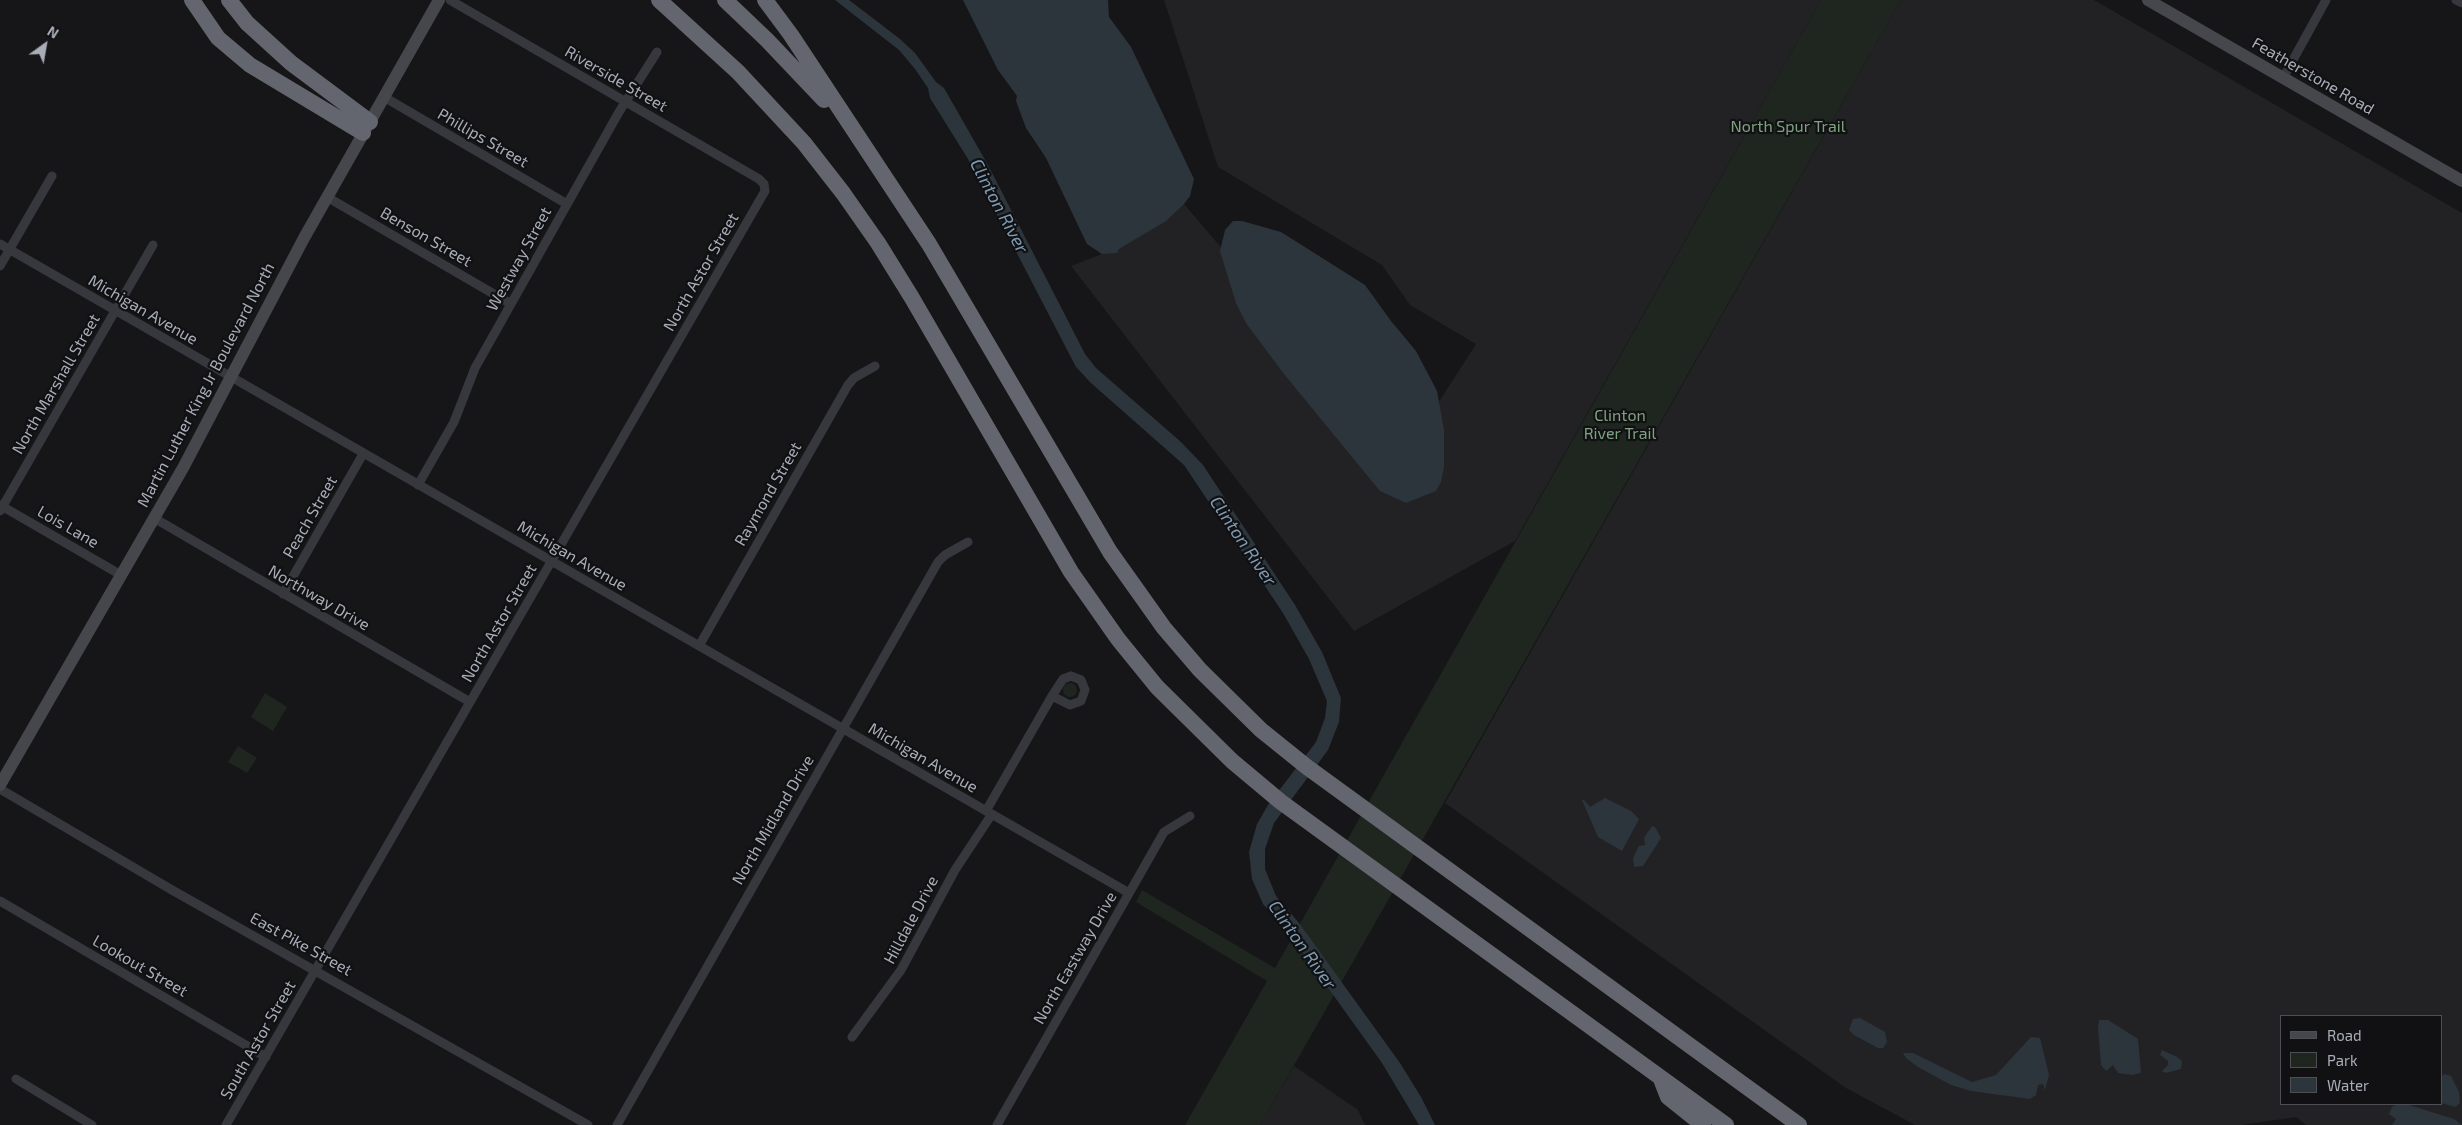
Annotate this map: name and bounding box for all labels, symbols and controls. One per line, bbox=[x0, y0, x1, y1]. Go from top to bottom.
north arrow bbox=[20, 20, 70, 70]
text: N bbox=[44, 22, 62, 42]
street label: Featherstone Road bbox=[2249, 33, 2377, 119]
street label: Riverside Street bbox=[561, 42, 671, 116]
street label: Phillips Street bbox=[434, 104, 532, 172]
park label: North Spur Trail bbox=[1731, 117, 1845, 137]
water label: Clinton River bbox=[965, 155, 1033, 257]
street label: Benson Street bbox=[377, 203, 475, 271]
street label: Westway Street bbox=[482, 204, 556, 314]
street label: North Astor Street bbox=[659, 209, 743, 335]
street label: Martin Luther King Jr Boulevard North bbox=[133, 260, 279, 510]
street label: Michigan Avenue bbox=[85, 271, 201, 349]
street label: North Marshall Street bbox=[8, 310, 104, 458]
park label: Clinton River Trail bbox=[1584, 406, 1656, 444]
street label: Raymond Street bbox=[731, 439, 805, 549]
street label: Peach Street bbox=[279, 472, 341, 562]
water label: Clinton River bbox=[1205, 492, 1281, 590]
street label: Lois Lane bbox=[34, 502, 102, 552]
street label: Michigan Avenue bbox=[514, 517, 630, 595]
street label: North Astor Street bbox=[457, 560, 541, 686]
street label: Northway Drive bbox=[265, 561, 373, 635]
street label: Michigan Avenue bbox=[865, 719, 981, 797]
street label: North Midland Drive bbox=[728, 752, 818, 888]
street label: Hilldale Drive bbox=[880, 873, 942, 967]
street label: North Eastway Drive bbox=[1029, 888, 1121, 1028]
water label: Clinton River bbox=[1263, 896, 1341, 994]
street label: East Pike Street bbox=[247, 908, 355, 980]
street label: Lookout Street bbox=[89, 931, 191, 1001]
street label: South Astor Street bbox=[216, 977, 300, 1103]
legend bbox=[2280, 1015, 2442, 1105]
text: Road bbox=[2327, 1026, 2362, 1044]
text: Park bbox=[2327, 1051, 2358, 1069]
text: Water bbox=[2327, 1076, 2369, 1094]

